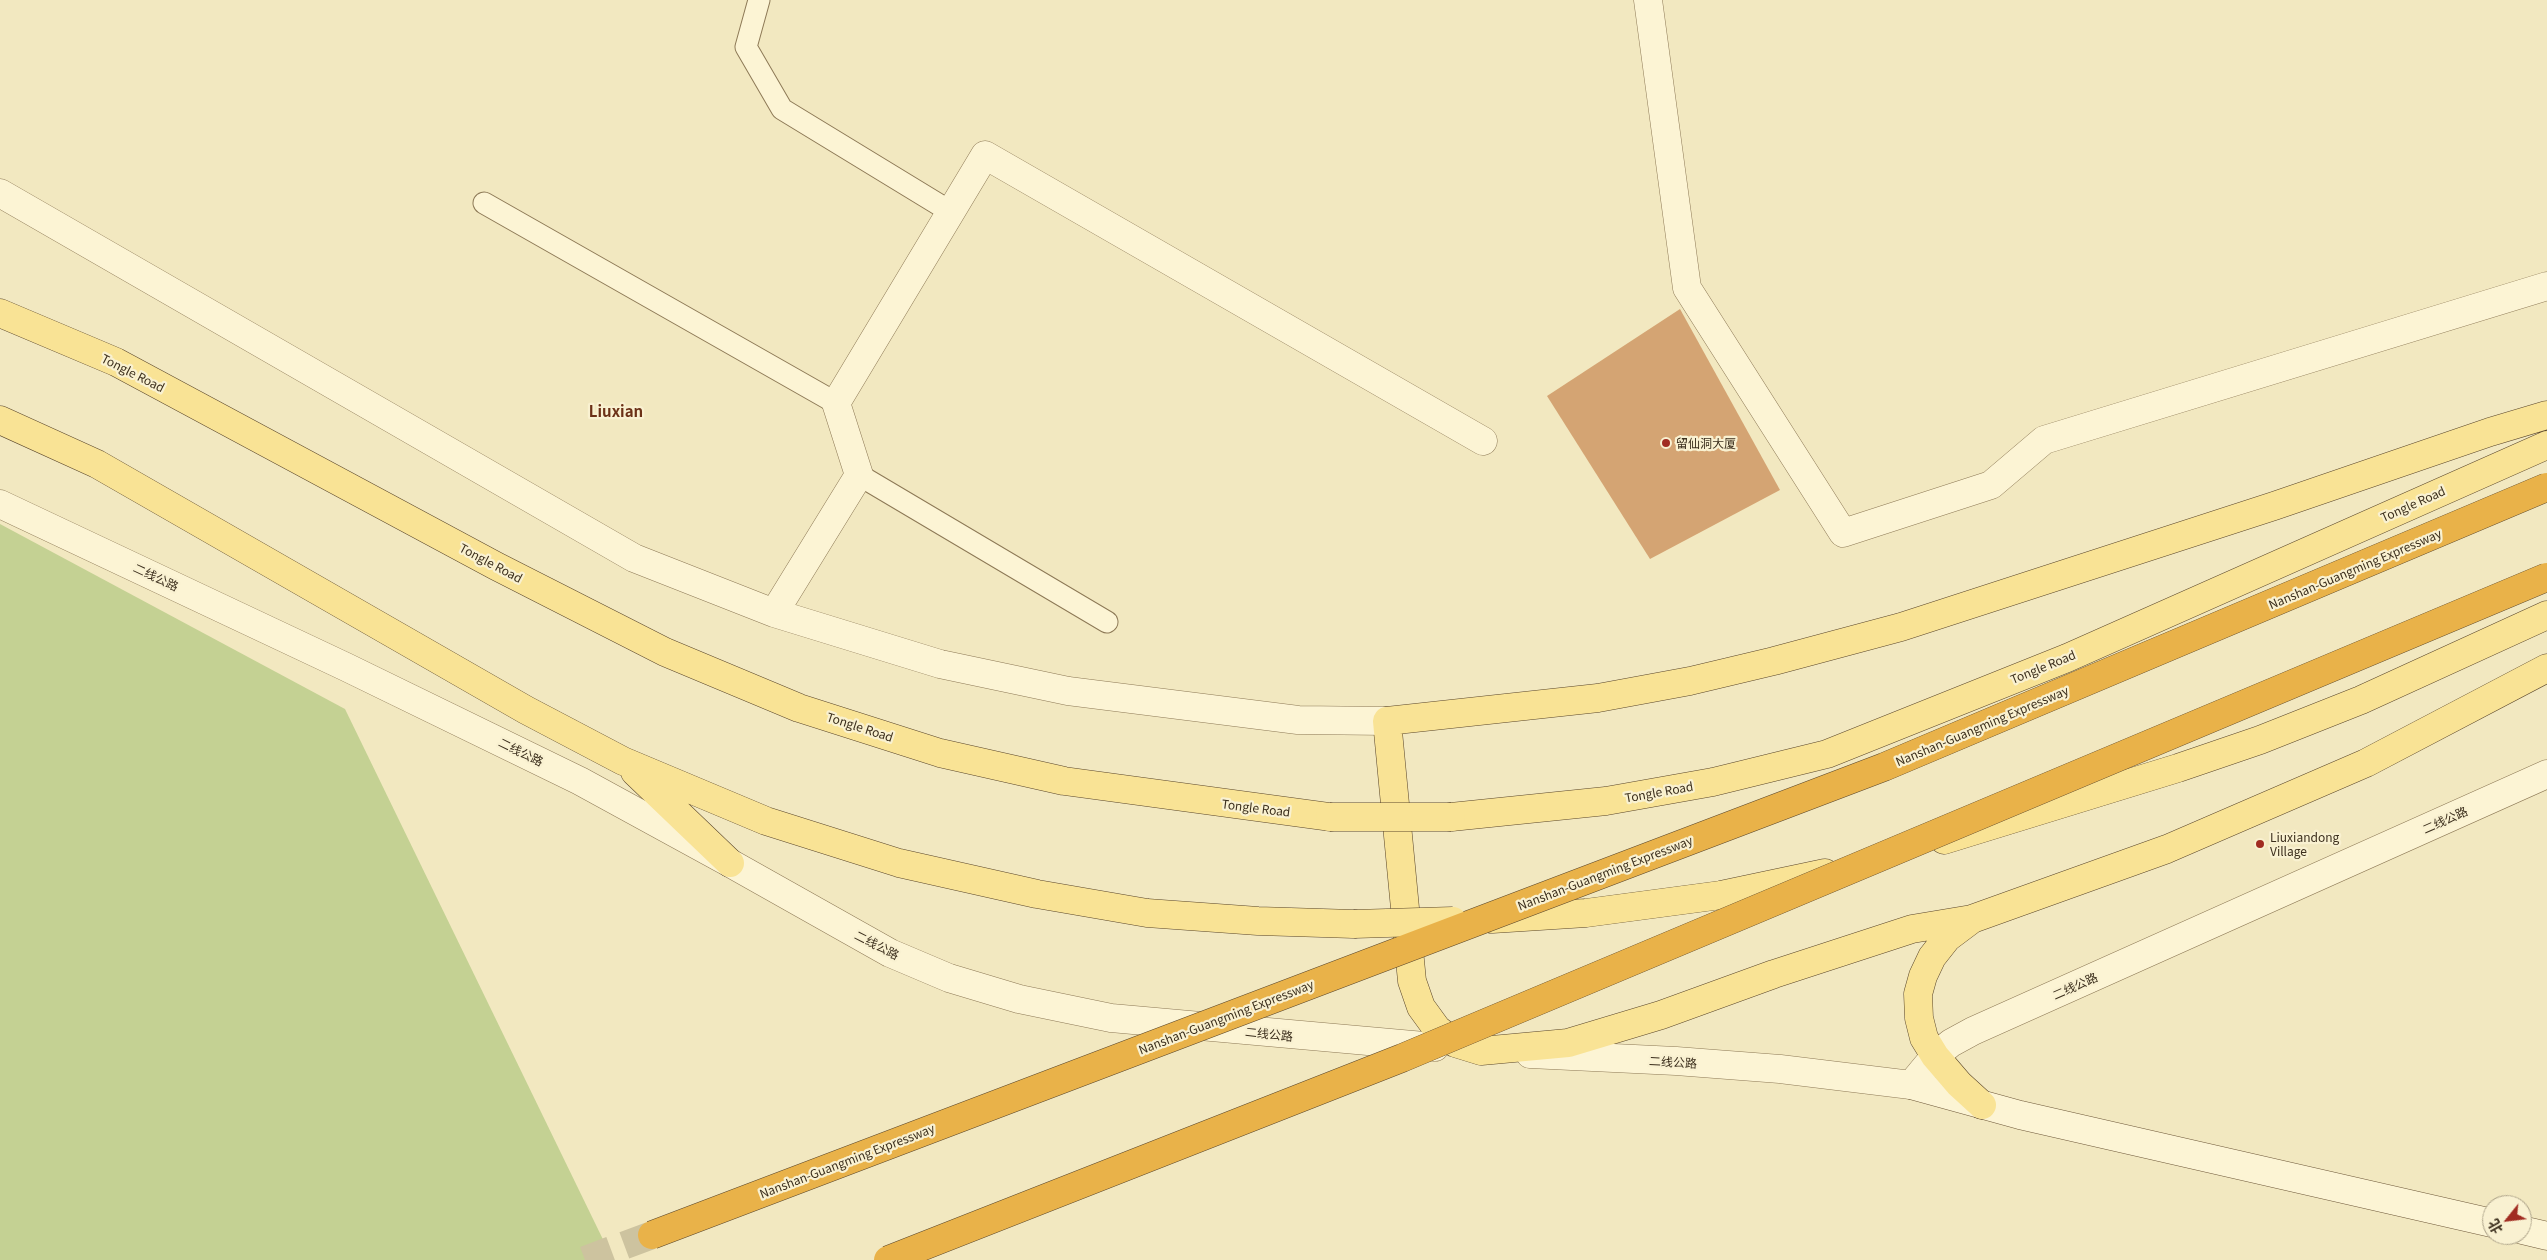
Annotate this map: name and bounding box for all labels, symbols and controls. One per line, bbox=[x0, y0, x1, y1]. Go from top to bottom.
street label: Tongle Road bbox=[99, 351, 167, 395]
district label: Liuxian bbox=[589, 402, 643, 420]
place label: 留仙洞大厦 bbox=[1676, 436, 1736, 450]
marker: 留仙洞大厦 bbox=[1660, 437, 1672, 449]
street label: Tongle Road bbox=[2379, 483, 2447, 525]
street label: Nanshan-Guangming Expressway bbox=[2266, 526, 2444, 612]
street label: Tongle Road bbox=[457, 540, 525, 586]
street label: 二线公路 bbox=[131, 560, 181, 594]
street label: Tongle Road bbox=[2008, 647, 2078, 687]
street label: Nanshan-Guangming Expressway bbox=[1893, 683, 2071, 769]
street label: Tongle Road bbox=[825, 709, 895, 745]
street label: 二线公路 bbox=[496, 735, 546, 769]
street label: Tongle Road bbox=[1624, 779, 1694, 805]
street label: Tongle Road bbox=[1221, 797, 1291, 819]
street label: 二线公路 bbox=[2420, 804, 2470, 836]
place label: Liuxiandong Village bbox=[2270, 830, 2339, 858]
street label: Nanshan-Guangming Expressway bbox=[1515, 833, 1695, 913]
marker: Liuxiandong Village bbox=[2254, 838, 2266, 850]
street label: 二线公路 bbox=[852, 928, 902, 962]
street label: 二线公路 bbox=[2050, 970, 2100, 1002]
street label: Nanshan-Guangming Expressway bbox=[1136, 977, 1316, 1057]
street label: 二线公路 bbox=[1244, 1024, 1294, 1044]
street label: 二线公路 bbox=[1649, 1054, 1697, 1070]
street label: Nanshan-Guangming Expressway bbox=[757, 1121, 937, 1201]
north arrow bbox=[2482, 1195, 2532, 1245]
text: 北 bbox=[2483, 1216, 2507, 1238]

